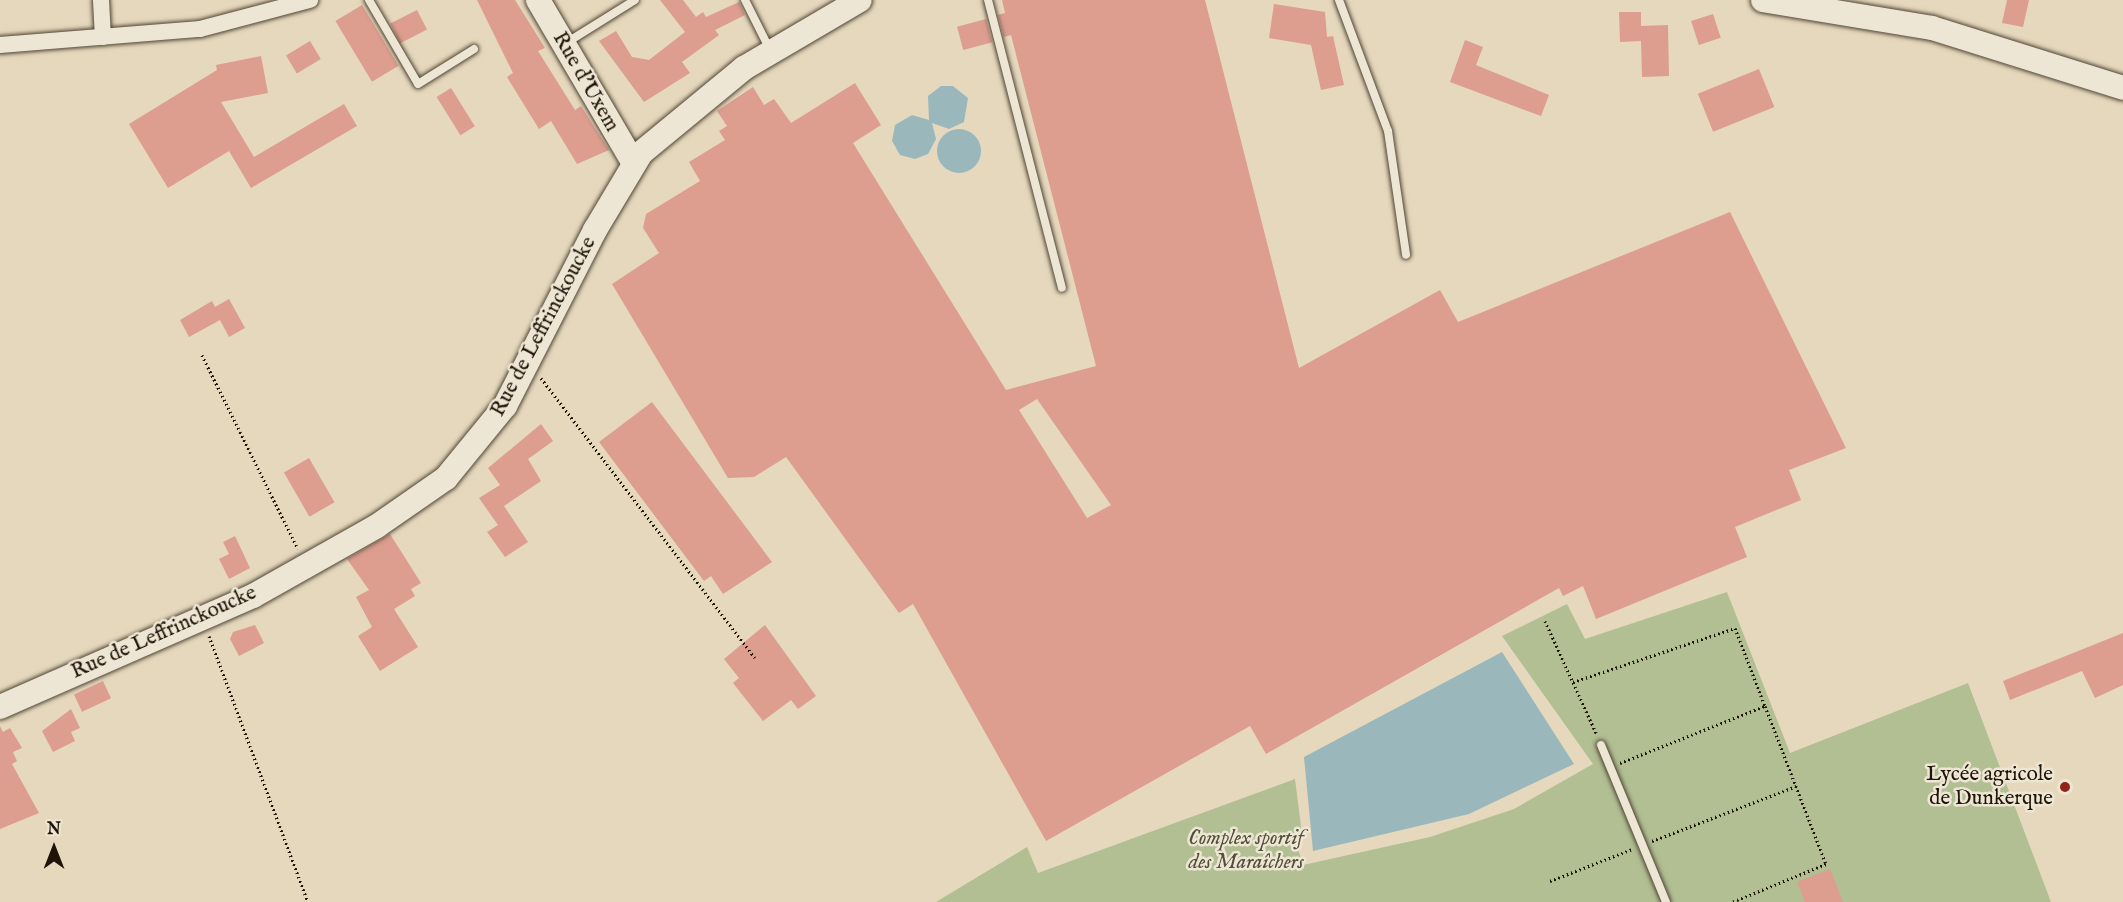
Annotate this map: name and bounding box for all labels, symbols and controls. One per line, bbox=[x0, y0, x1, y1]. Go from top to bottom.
street label: Rue d'Uxem bbox=[546, 28, 624, 136]
street label: Rue de Leffrinckoucke bbox=[486, 233, 602, 421]
street label: Rue de Leffrinckoucke bbox=[67, 581, 261, 685]
place label: Lycée agricole de Dunkerque bbox=[1926, 762, 2053, 812]
marker: Lycée agricole de Dunkerque bbox=[2058, 780, 2072, 794]
north arrow bbox=[24, 818, 84, 878]
text: N bbox=[47, 820, 61, 840]
park label: Complex sportif des Maraîchers bbox=[1188, 826, 1304, 876]

